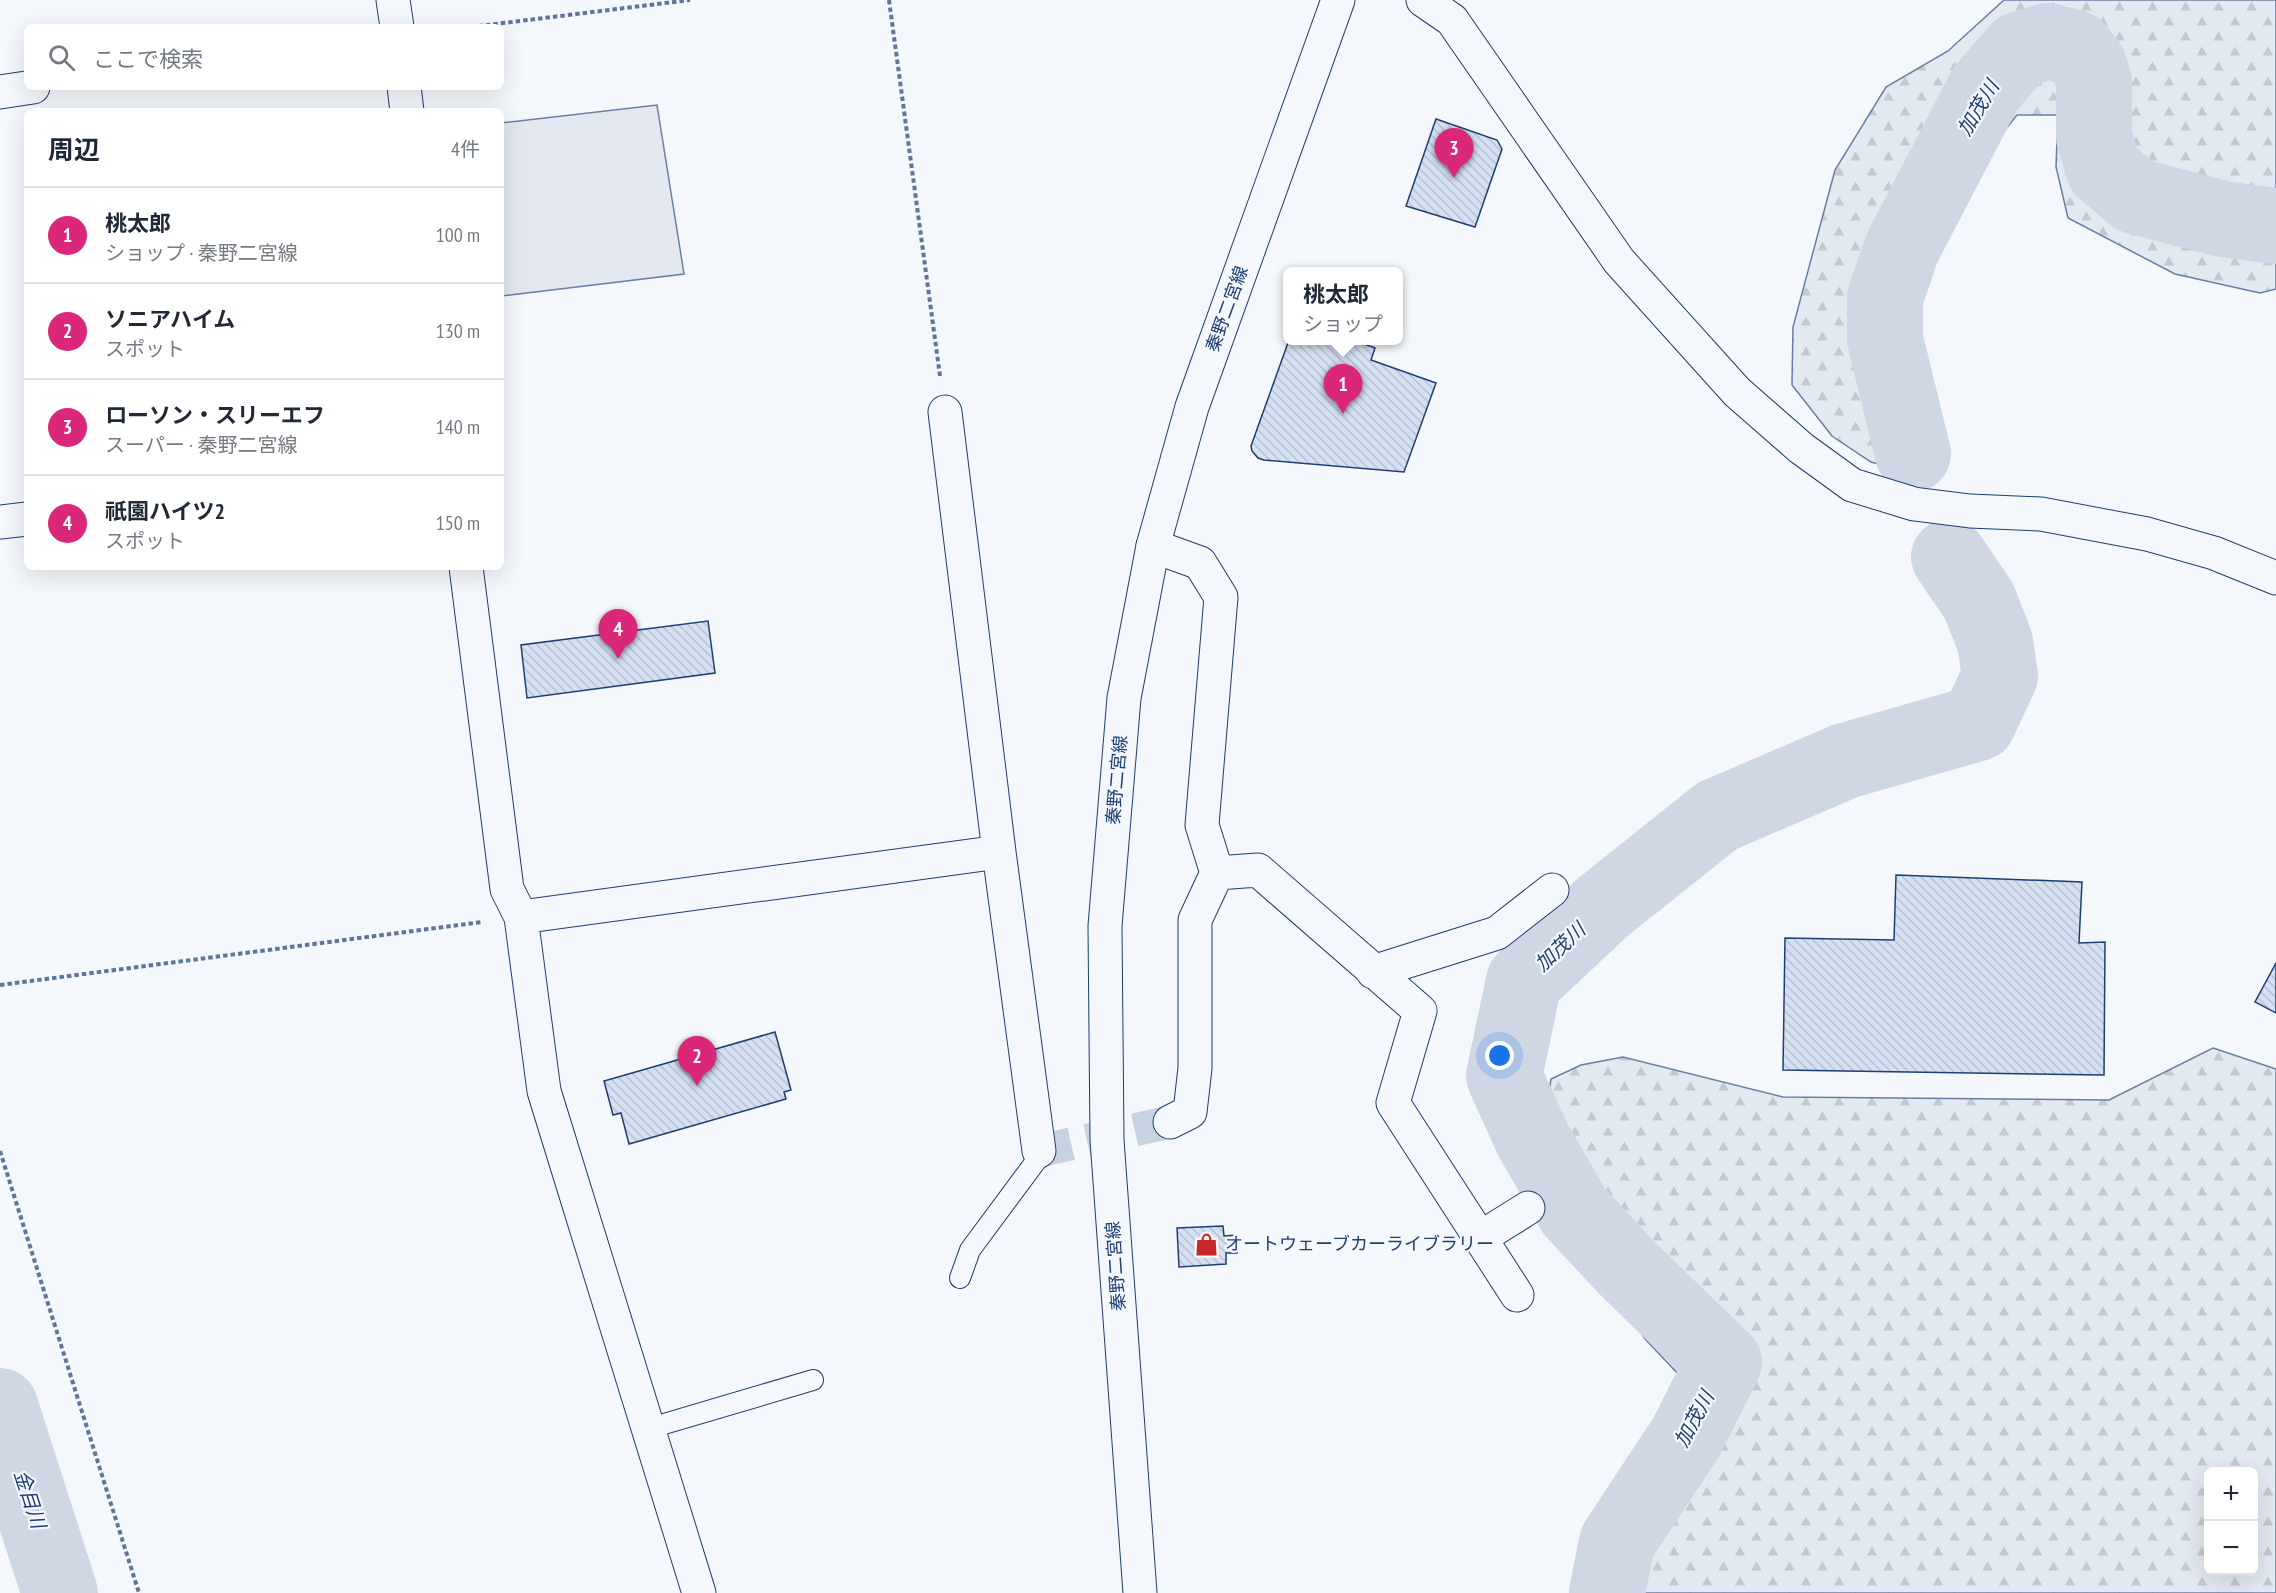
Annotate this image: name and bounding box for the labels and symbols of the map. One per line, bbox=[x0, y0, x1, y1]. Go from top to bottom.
water label: 加茂川 bbox=[1951, 74, 2006, 140]
pin: 3 bbox=[1434, 128, 1474, 178]
street label: 秦野二宮線 bbox=[1200, 263, 1253, 355]
pin: 1 bbox=[1324, 364, 1362, 414]
pin: 4 bbox=[598, 610, 638, 659]
street label: 秦野二宮線 bbox=[1101, 734, 1132, 826]
water label: 加茂川 bbox=[1529, 916, 1592, 977]
pin: 2 bbox=[678, 1036, 716, 1086]
your location bbox=[1485, 1041, 1514, 1070]
street label: 秦野二宮線 bbox=[1101, 1220, 1130, 1312]
shop icon: オートウェーブカーライブラリー bbox=[1194, 1231, 1220, 1257]
place label: オートウェーブカーライブラリー bbox=[1225, 1232, 1494, 1255]
water label: 加茂川 bbox=[1668, 1385, 1721, 1452]
water label: 金目川 bbox=[8, 1466, 52, 1533]

